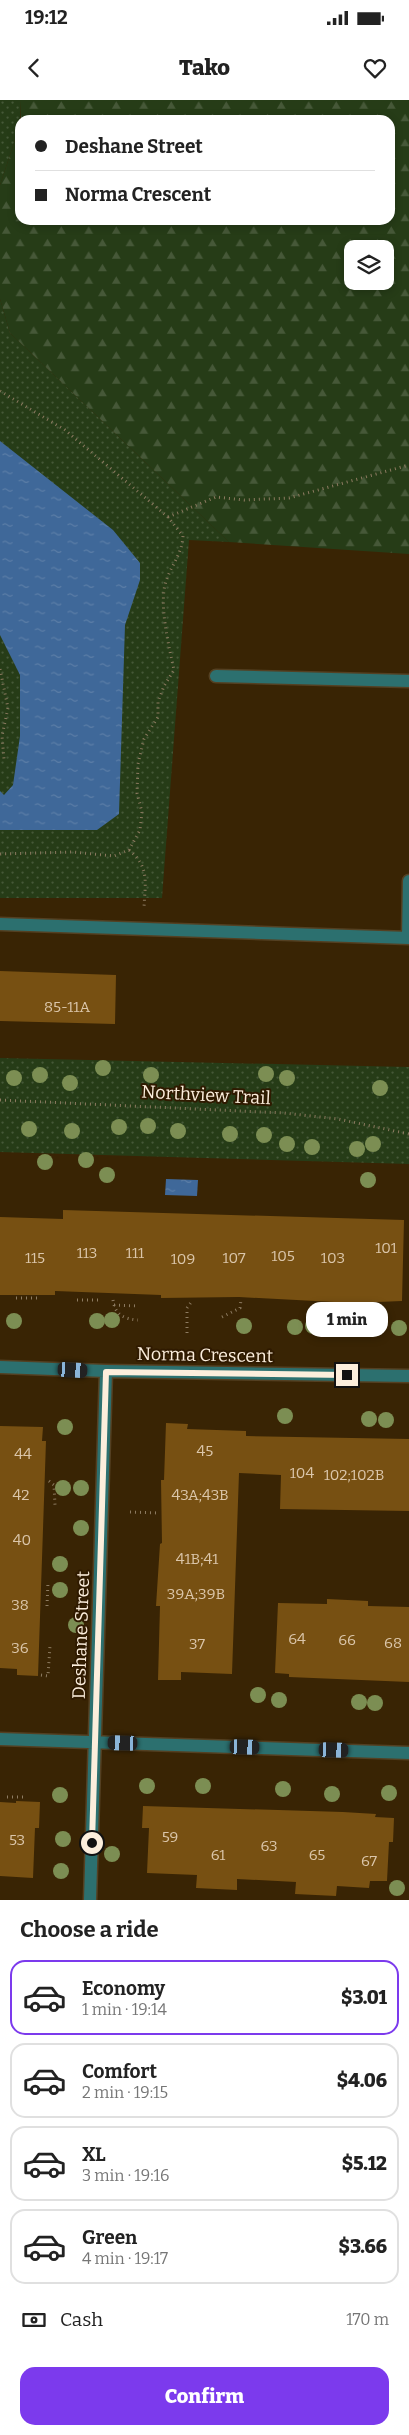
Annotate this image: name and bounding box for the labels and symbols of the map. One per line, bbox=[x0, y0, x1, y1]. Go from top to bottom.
house number: 85-11A bbox=[44, 998, 90, 1016]
street label: Northview Trail bbox=[141, 1081, 271, 1109]
house number: 101 bbox=[375, 1239, 397, 1257]
house number: 113 bbox=[77, 1244, 97, 1262]
house number: 111 bbox=[126, 1244, 144, 1262]
house number: 105 bbox=[271, 1247, 295, 1265]
house number: 115 bbox=[25, 1249, 45, 1267]
house number: 107 bbox=[222, 1249, 246, 1267]
house number: 103 bbox=[321, 1249, 345, 1267]
house number: 109 bbox=[171, 1250, 195, 1268]
callout: 1 min bbox=[306, 1302, 388, 1338]
street label: Norma Crescent bbox=[137, 1343, 274, 1367]
car bbox=[57, 1362, 88, 1378]
route end bbox=[336, 1364, 358, 1386]
house number: 45 bbox=[197, 1442, 213, 1460]
house number: 44 bbox=[14, 1445, 32, 1463]
house number: 104 bbox=[290, 1464, 314, 1482]
house number: 102;102B bbox=[324, 1466, 384, 1484]
house number: 42 bbox=[13, 1486, 29, 1504]
house number: 43A;43B bbox=[171, 1486, 229, 1504]
house number: 40 bbox=[13, 1531, 31, 1549]
house number: 41B;41 bbox=[176, 1550, 218, 1568]
street label: Deshane Street bbox=[68, 1570, 94, 1699]
house number: 39A;39B bbox=[167, 1585, 225, 1603]
house number: 38 bbox=[11, 1596, 29, 1614]
house number: 64 bbox=[288, 1630, 306, 1648]
house number: 66 bbox=[338, 1631, 356, 1649]
house number: 68 bbox=[384, 1634, 402, 1652]
house number: 37 bbox=[189, 1635, 206, 1653]
house number: 36 bbox=[11, 1639, 29, 1657]
car bbox=[107, 1735, 138, 1751]
car bbox=[229, 1739, 260, 1755]
car bbox=[318, 1742, 349, 1758]
house number: 59 bbox=[162, 1828, 178, 1846]
house number: 53 bbox=[9, 1831, 25, 1849]
route start bbox=[81, 1832, 103, 1854]
house number: 63 bbox=[260, 1837, 278, 1855]
house number: 61 bbox=[211, 1846, 225, 1864]
house number: 65 bbox=[309, 1846, 325, 1864]
house number: 67 bbox=[361, 1852, 378, 1870]

